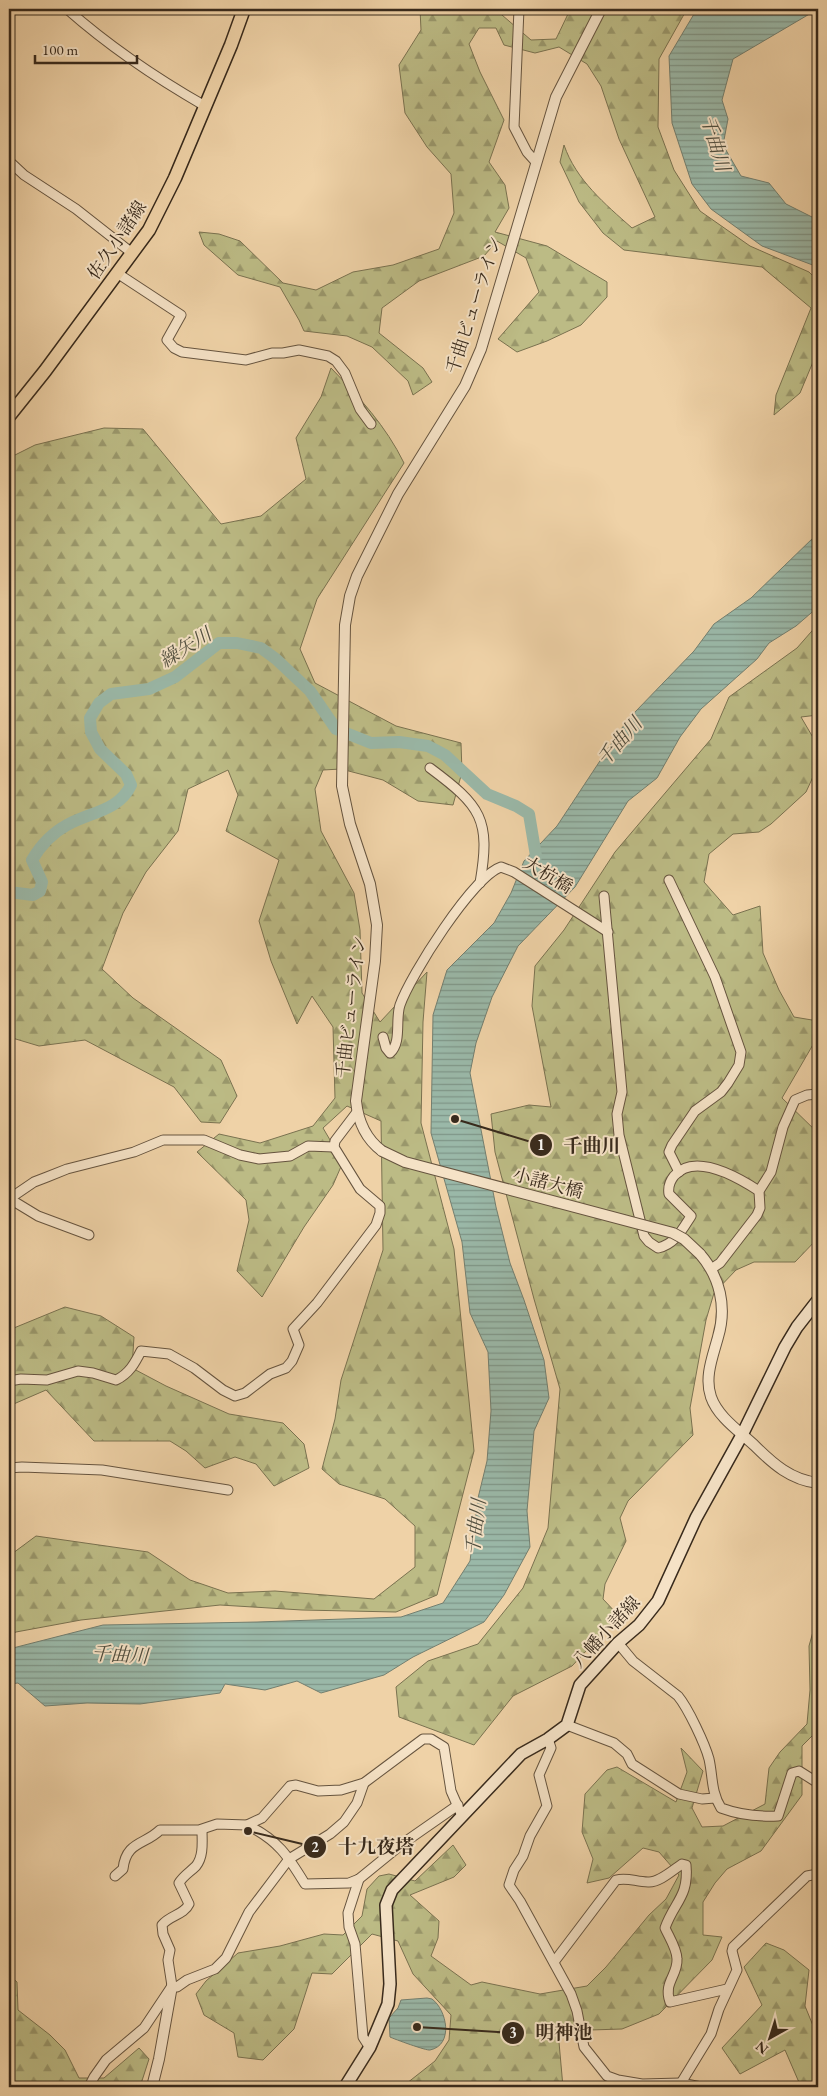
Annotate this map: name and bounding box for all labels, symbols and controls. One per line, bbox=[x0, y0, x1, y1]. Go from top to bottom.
scale bar bbox=[35, 32, 138, 64]
text: 100 m bbox=[42, 40, 79, 59]
water label: 千曲川 bbox=[695, 112, 736, 176]
street label: 佐久小諸線 bbox=[82, 196, 151, 283]
street label: 千曲ビューライン bbox=[440, 233, 507, 377]
water label: 繰矢川 bbox=[154, 621, 218, 673]
water label: 千曲川 bbox=[591, 710, 649, 771]
street label: 大杭橋 bbox=[519, 851, 577, 898]
street label: 千曲ビューライン bbox=[330, 934, 371, 1080]
callout: 千曲川 bbox=[528, 1128, 630, 1162]
text: 千曲川 bbox=[563, 1133, 621, 1158]
text: 1 bbox=[537, 1135, 545, 1154]
street label: 小諸大橋 bbox=[510, 1162, 586, 1203]
water label: 千曲川 bbox=[460, 1495, 492, 1557]
street label: 八幡小諸線 bbox=[567, 1591, 645, 1672]
water label: 千曲川 bbox=[91, 1641, 151, 1669]
callout: 十九夜塔 bbox=[303, 1830, 424, 1864]
text: 十九夜塔 bbox=[338, 1834, 414, 1859]
text: 2 bbox=[311, 1837, 319, 1856]
north arrow bbox=[744, 2014, 794, 2064]
callout: 明神池 bbox=[500, 2016, 602, 2050]
text: 明神池 bbox=[535, 2020, 593, 2045]
text: 3 bbox=[509, 2023, 517, 2042]
text: N bbox=[751, 2037, 772, 2059]

